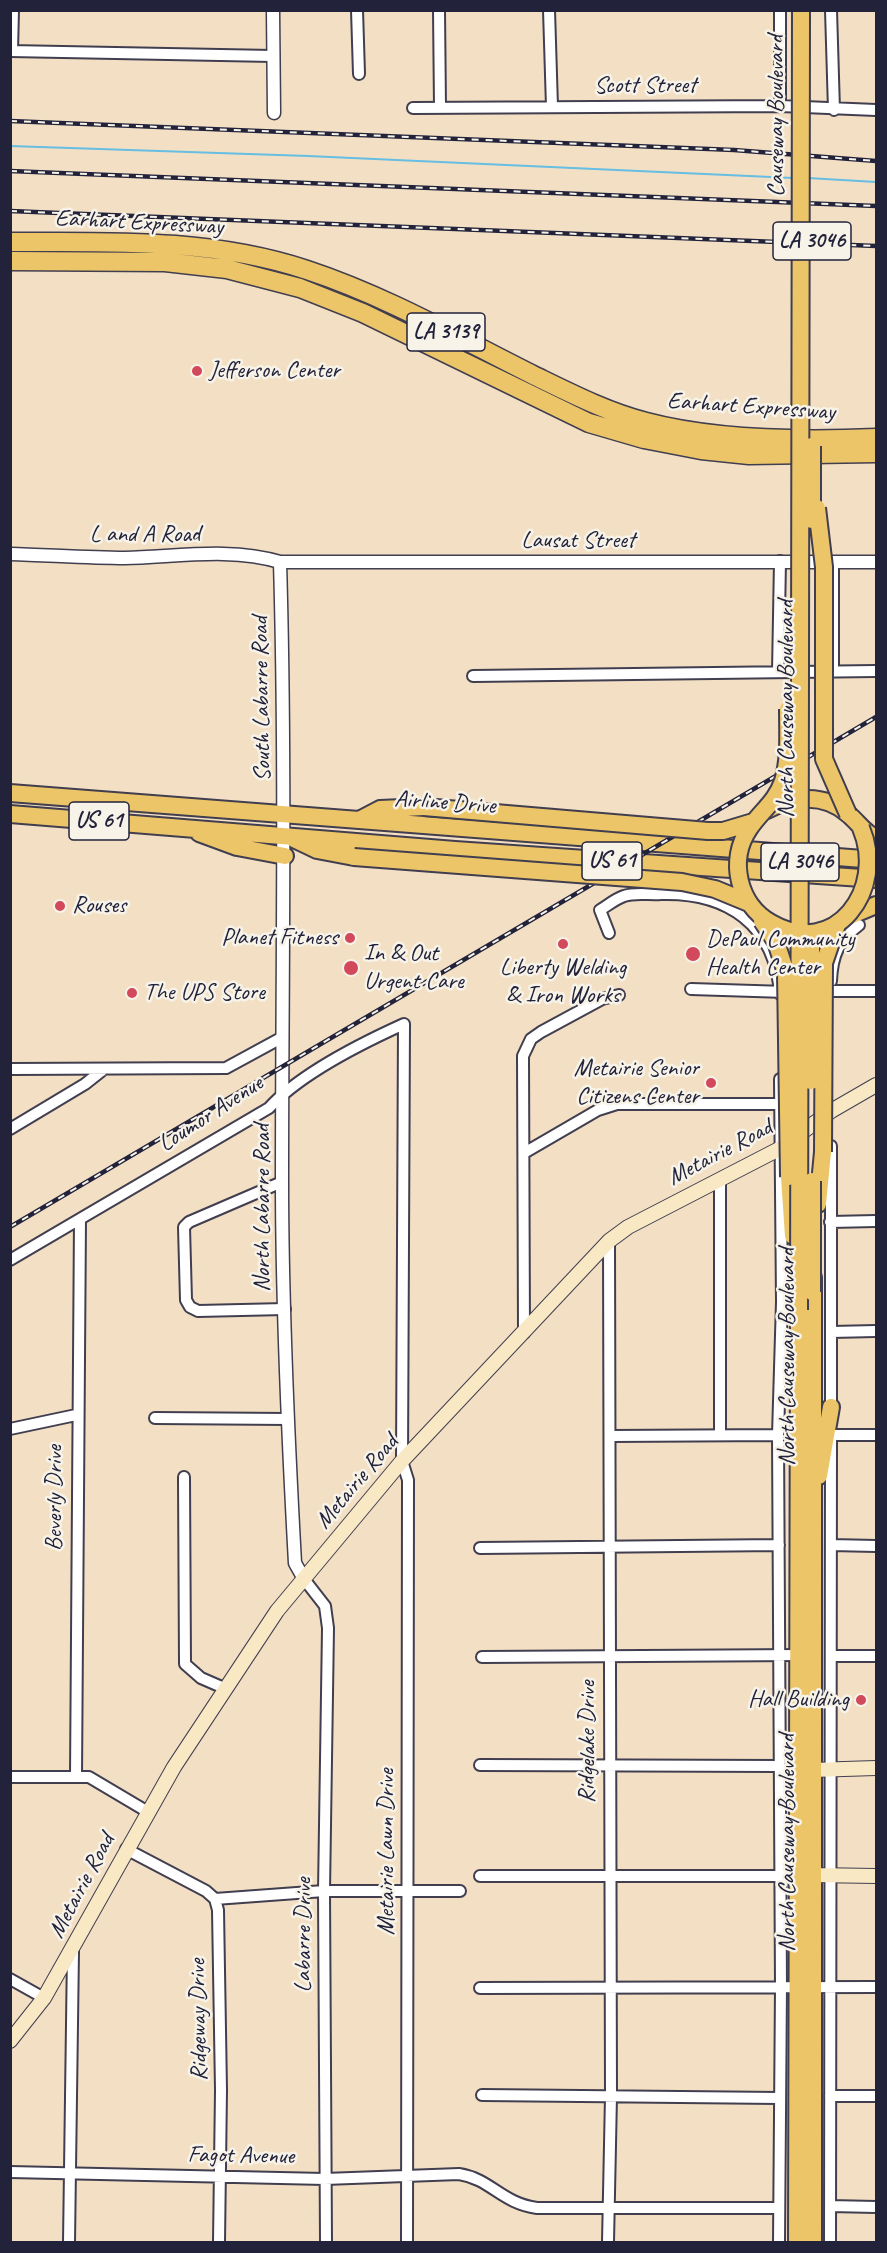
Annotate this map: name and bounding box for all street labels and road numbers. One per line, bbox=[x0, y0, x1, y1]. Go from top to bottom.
street label: Causeway Boulevard bbox=[763, 35, 791, 197]
street label: Scott Street bbox=[594, 72, 696, 100]
street label: Earhart Expressway bbox=[54, 204, 224, 242]
road number: LA 3046 bbox=[773, 222, 851, 260]
road number: LA 3139 bbox=[407, 313, 485, 351]
street label: Earhart Expressway bbox=[666, 387, 836, 427]
street label: L and A Road bbox=[90, 521, 200, 549]
street label: Lausat Street bbox=[521, 527, 635, 555]
street label: North Causeway Boulevard bbox=[773, 600, 801, 818]
street label: South Labarre Road bbox=[246, 616, 278, 782]
street label: Airline Drive bbox=[394, 785, 496, 821]
road number: US 61 bbox=[69, 802, 129, 840]
road number: US 61 bbox=[582, 842, 642, 880]
road number: LA 3046 bbox=[761, 843, 839, 881]
street label: Loumor Avenue bbox=[153, 1069, 269, 1159]
street label: Metairie Road bbox=[663, 1114, 777, 1192]
street label: North Labarre Road bbox=[249, 1124, 277, 1292]
street label: North Causeway Boulevard bbox=[774, 1248, 802, 1466]
street label: Metairie Road bbox=[309, 1429, 405, 1535]
street label: Beverly Drive bbox=[41, 1445, 69, 1551]
street label: Ridgelake Drive bbox=[574, 1681, 602, 1803]
street label: North Causeway Boulevard bbox=[774, 1734, 802, 1952]
street label: Metairie Lawn Drive bbox=[373, 1769, 401, 1935]
street label: Metairie Road bbox=[43, 1829, 121, 1943]
street label: Labarre Drive bbox=[290, 1878, 318, 1992]
street label: Ridgeway Drive bbox=[184, 1959, 214, 2081]
street label: Fagot Avenue bbox=[187, 2141, 295, 2171]

